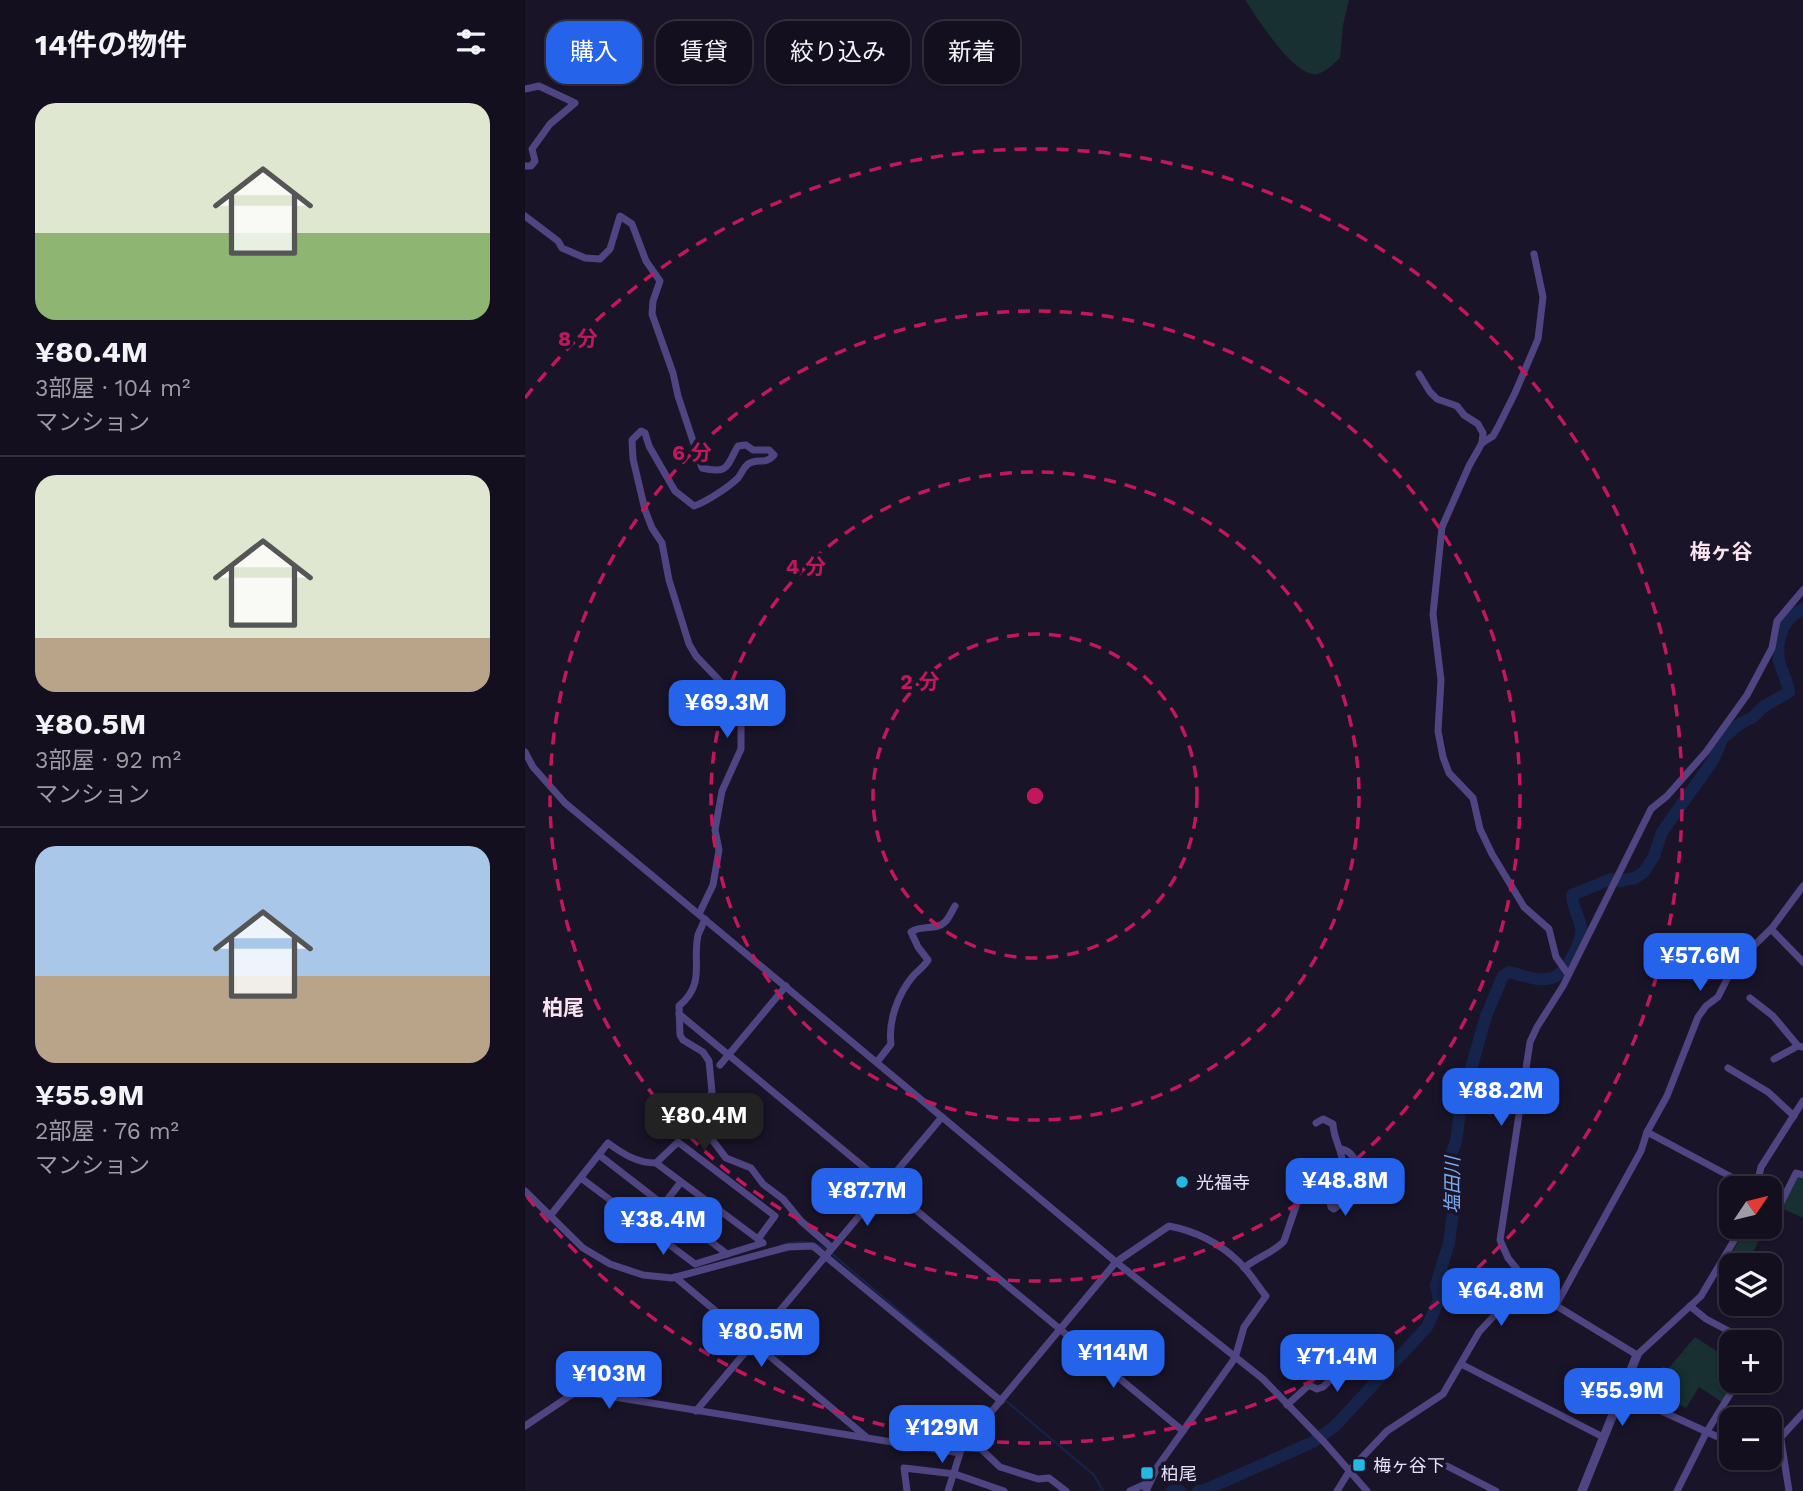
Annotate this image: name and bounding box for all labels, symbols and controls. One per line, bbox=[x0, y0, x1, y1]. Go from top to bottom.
chip: 購入 bbox=[546, 21, 642, 84]
chip: 賃貸 bbox=[656, 21, 752, 84]
chip: 絞り込み bbox=[766, 21, 910, 84]
chip: 新着 bbox=[924, 21, 1020, 84]
icon: filters bbox=[452, 23, 490, 61]
text: 14件の物件 bbox=[35, 27, 187, 62]
icon: home bbox=[200, 148, 326, 274]
text: 8 分 bbox=[558, 326, 598, 351]
text: ¥80.4M bbox=[35, 334, 148, 369]
text: 3部屋 · 104 m² bbox=[35, 375, 190, 402]
text: マンション bbox=[35, 409, 150, 436]
text: 6 分 bbox=[672, 440, 712, 465]
icon: home bbox=[200, 520, 326, 646]
district label: 梅ヶ谷 bbox=[1690, 539, 1753, 564]
text: 4 分 bbox=[786, 554, 826, 579]
text: 2 分 bbox=[900, 669, 940, 694]
pin: ¥69.3M bbox=[670, 680, 784, 740]
text: ¥69.3M bbox=[685, 689, 769, 716]
text: ¥80.5M bbox=[35, 706, 146, 741]
text: 3部屋 · 92 m² bbox=[35, 747, 181, 774]
text: マンション bbox=[35, 781, 150, 808]
centre of rings bbox=[1023, 784, 1047, 808]
icon: home bbox=[200, 891, 326, 1017]
pin: ¥57.6M bbox=[1643, 934, 1757, 993]
text: ¥57.6M bbox=[1660, 942, 1740, 969]
district label: 柏尾 bbox=[542, 995, 584, 1020]
pin: ¥88.2M bbox=[1444, 1068, 1558, 1128]
text: ¥55.9M bbox=[35, 1077, 144, 1112]
text: ¥88.2M bbox=[1458, 1077, 1544, 1104]
pin: ¥80.4M bbox=[647, 1094, 761, 1153]
text: ¥80.4M bbox=[661, 1102, 747, 1129]
text: 2部屋 · 76 m² bbox=[35, 1118, 179, 1145]
text: マンション bbox=[35, 1152, 150, 1179]
water label: 塩田川 bbox=[1441, 1155, 1464, 1214]
pin: ¥48.8M bbox=[1288, 1158, 1402, 1218]
text: ¥48.8M bbox=[1302, 1167, 1388, 1194]
pin: ¥87.7M bbox=[810, 1168, 924, 1228]
place label: 光福寺 bbox=[1196, 1172, 1250, 1193]
marker: 光福寺 bbox=[1174, 1174, 1190, 1190]
north arrow bbox=[1719, 1176, 1781, 1239]
map controls bbox=[1719, 1176, 1782, 1470]
text: ¥87.7M bbox=[827, 1177, 907, 1204]
pin: ¥38.4M bbox=[606, 1198, 720, 1257]
text: ¥38.4M bbox=[620, 1206, 706, 1233]
button: layers bbox=[1719, 1253, 1782, 1316]
pin: ¥64.8M bbox=[1444, 1268, 1558, 1328]
text: ¥64.8M bbox=[1458, 1277, 1544, 1304]
pin: ¥80.5M bbox=[704, 1310, 818, 1369]
text: ¥80.5M bbox=[718, 1318, 804, 1345]
pin: ¥114M bbox=[1064, 1330, 1162, 1390]
button: + bbox=[1719, 1330, 1782, 1393]
pin: ¥71.4M bbox=[1280, 1334, 1394, 1394]
text: ¥114M bbox=[1078, 1339, 1148, 1366]
text: ¥71.4M bbox=[1296, 1343, 1378, 1370]
pin: ¥103M bbox=[560, 1352, 658, 1411]
text: ¥103M bbox=[572, 1360, 646, 1387]
pin: ¥55.9M bbox=[1565, 1368, 1679, 1428]
text: ¥55.9M bbox=[1580, 1377, 1664, 1404]
pin: ¥129M bbox=[893, 1406, 991, 1465]
button: − bbox=[1719, 1407, 1782, 1470]
text: ¥129M bbox=[905, 1414, 979, 1441]
place label: 梅ヶ谷下 bbox=[1373, 1455, 1445, 1476]
marker: 梅ヶ谷下 bbox=[1351, 1457, 1367, 1473]
place label: 柏尾 bbox=[1161, 1463, 1197, 1484]
marker: 柏尾 bbox=[1139, 1465, 1155, 1481]

